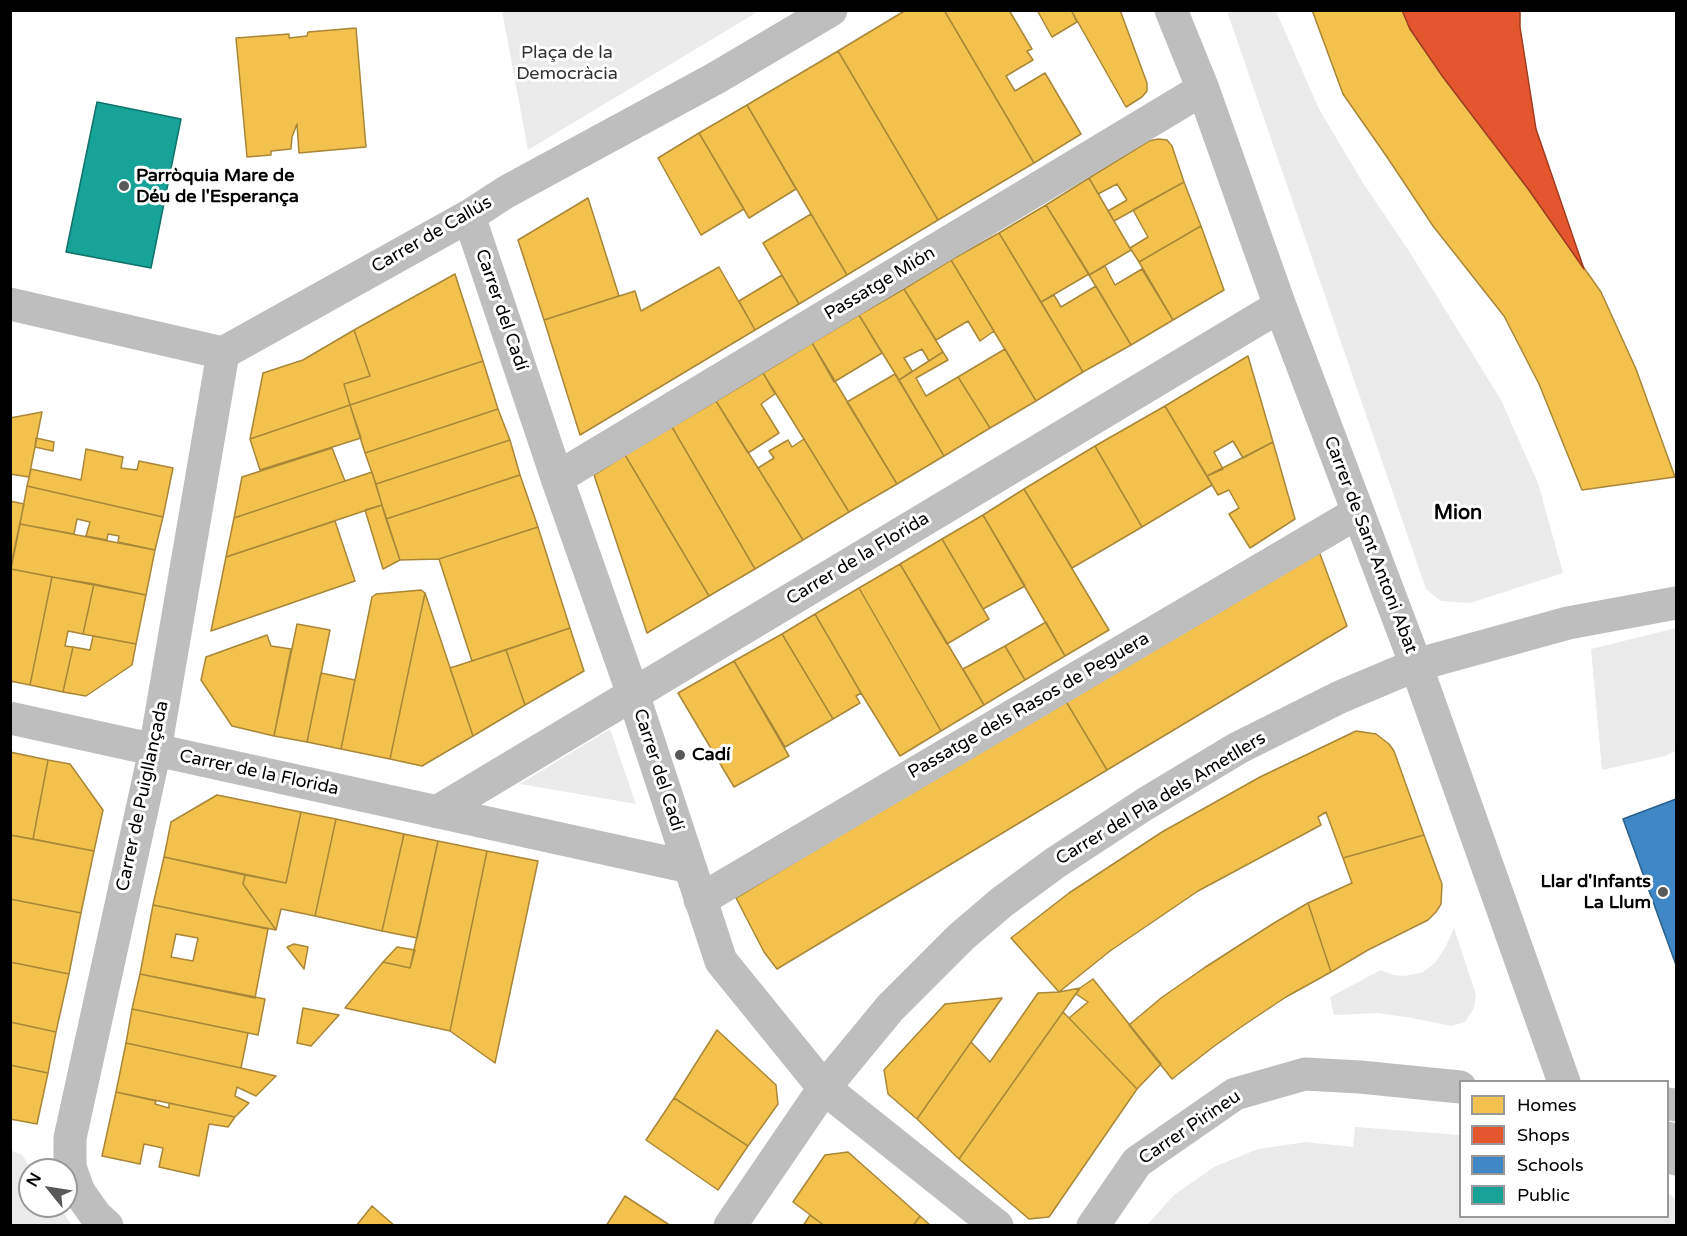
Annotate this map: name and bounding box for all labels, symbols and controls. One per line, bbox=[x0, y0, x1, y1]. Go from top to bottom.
park label: Plaça de la Democràcia bbox=[516, 42, 618, 84]
place label: Parròquia Mare de Déu de l'Esperança bbox=[136, 165, 299, 207]
marker: Parròquia Mare de Déu de l'Esperança bbox=[117, 179, 131, 193]
street label: Carrer de Callús bbox=[368, 192, 496, 278]
street label: Passatge Mión bbox=[821, 242, 939, 326]
street label: Carrer del Cadí bbox=[470, 246, 532, 374]
street label: Carrer de Sant Antoni Abat bbox=[1319, 433, 1421, 657]
district label: Mion bbox=[1434, 502, 1482, 526]
street label: Carrer de la Florida bbox=[783, 508, 933, 610]
street label: Passatge dels Rasos de Peguera bbox=[905, 628, 1153, 784]
street label: Carrer de Puigllançada bbox=[112, 699, 174, 893]
street label: Carrer del Cadí bbox=[628, 706, 688, 834]
street label: Carrer del Pla dels Ametllers bbox=[1052, 728, 1270, 870]
place label: Cadí bbox=[692, 744, 730, 766]
street label: Carrer de la Florida bbox=[177, 746, 341, 800]
marker: Cadí bbox=[673, 748, 687, 762]
place label: Llar d'Infants La Llum bbox=[1540, 871, 1651, 914]
marker: Llar d'Infants La Llum bbox=[1656, 885, 1670, 899]
legend bbox=[1459, 1080, 1669, 1218]
street label: Carrer Pirineu bbox=[1135, 1086, 1245, 1170]
text: Homes bbox=[1517, 1094, 1577, 1116]
text: Shops bbox=[1517, 1124, 1570, 1146]
text: Schools bbox=[1517, 1154, 1584, 1176]
north arrow bbox=[18, 1158, 78, 1218]
text: N bbox=[22, 1169, 46, 1191]
text: Public bbox=[1517, 1184, 1570, 1206]

